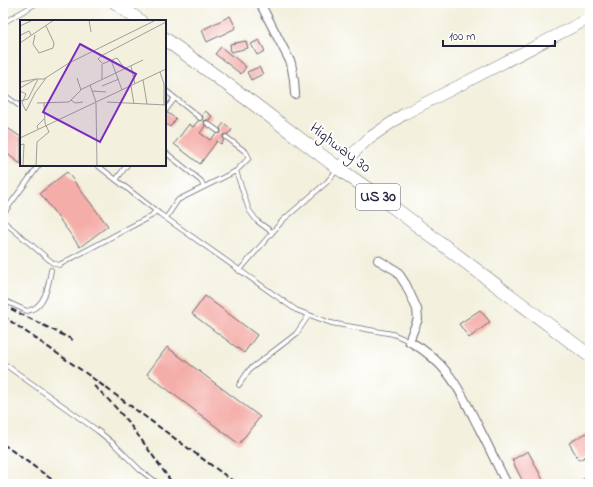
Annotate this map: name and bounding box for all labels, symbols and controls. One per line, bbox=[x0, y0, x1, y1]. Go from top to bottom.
inset map bbox=[20, 20, 166, 166]
scale bar bbox=[443, 22, 555, 48]
text: 100 m bbox=[449, 28, 476, 46]
street label: Highway 30 bbox=[304, 117, 376, 179]
road number: US 30 bbox=[356, 184, 400, 210]

